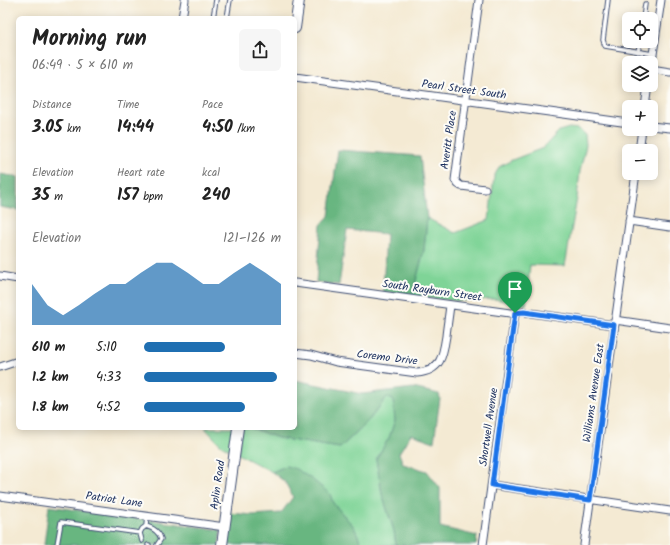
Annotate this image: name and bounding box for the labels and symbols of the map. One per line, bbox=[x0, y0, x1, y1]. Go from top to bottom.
street label: Pearl Street South bbox=[420, 75, 508, 105]
street label: Averitt Place bbox=[436, 109, 462, 171]
pin bbox=[498, 272, 532, 313]
street label: South Rayburn Street bbox=[381, 275, 484, 307]
street label: Williams Avenue East bbox=[578, 342, 610, 444]
street label: Coremo Drive bbox=[355, 345, 419, 371]
street label: Shortwell Avenue bbox=[475, 387, 503, 467]
street label: Aplin Road bbox=[206, 459, 230, 511]
street label: Patriot Lane bbox=[84, 487, 144, 513]

